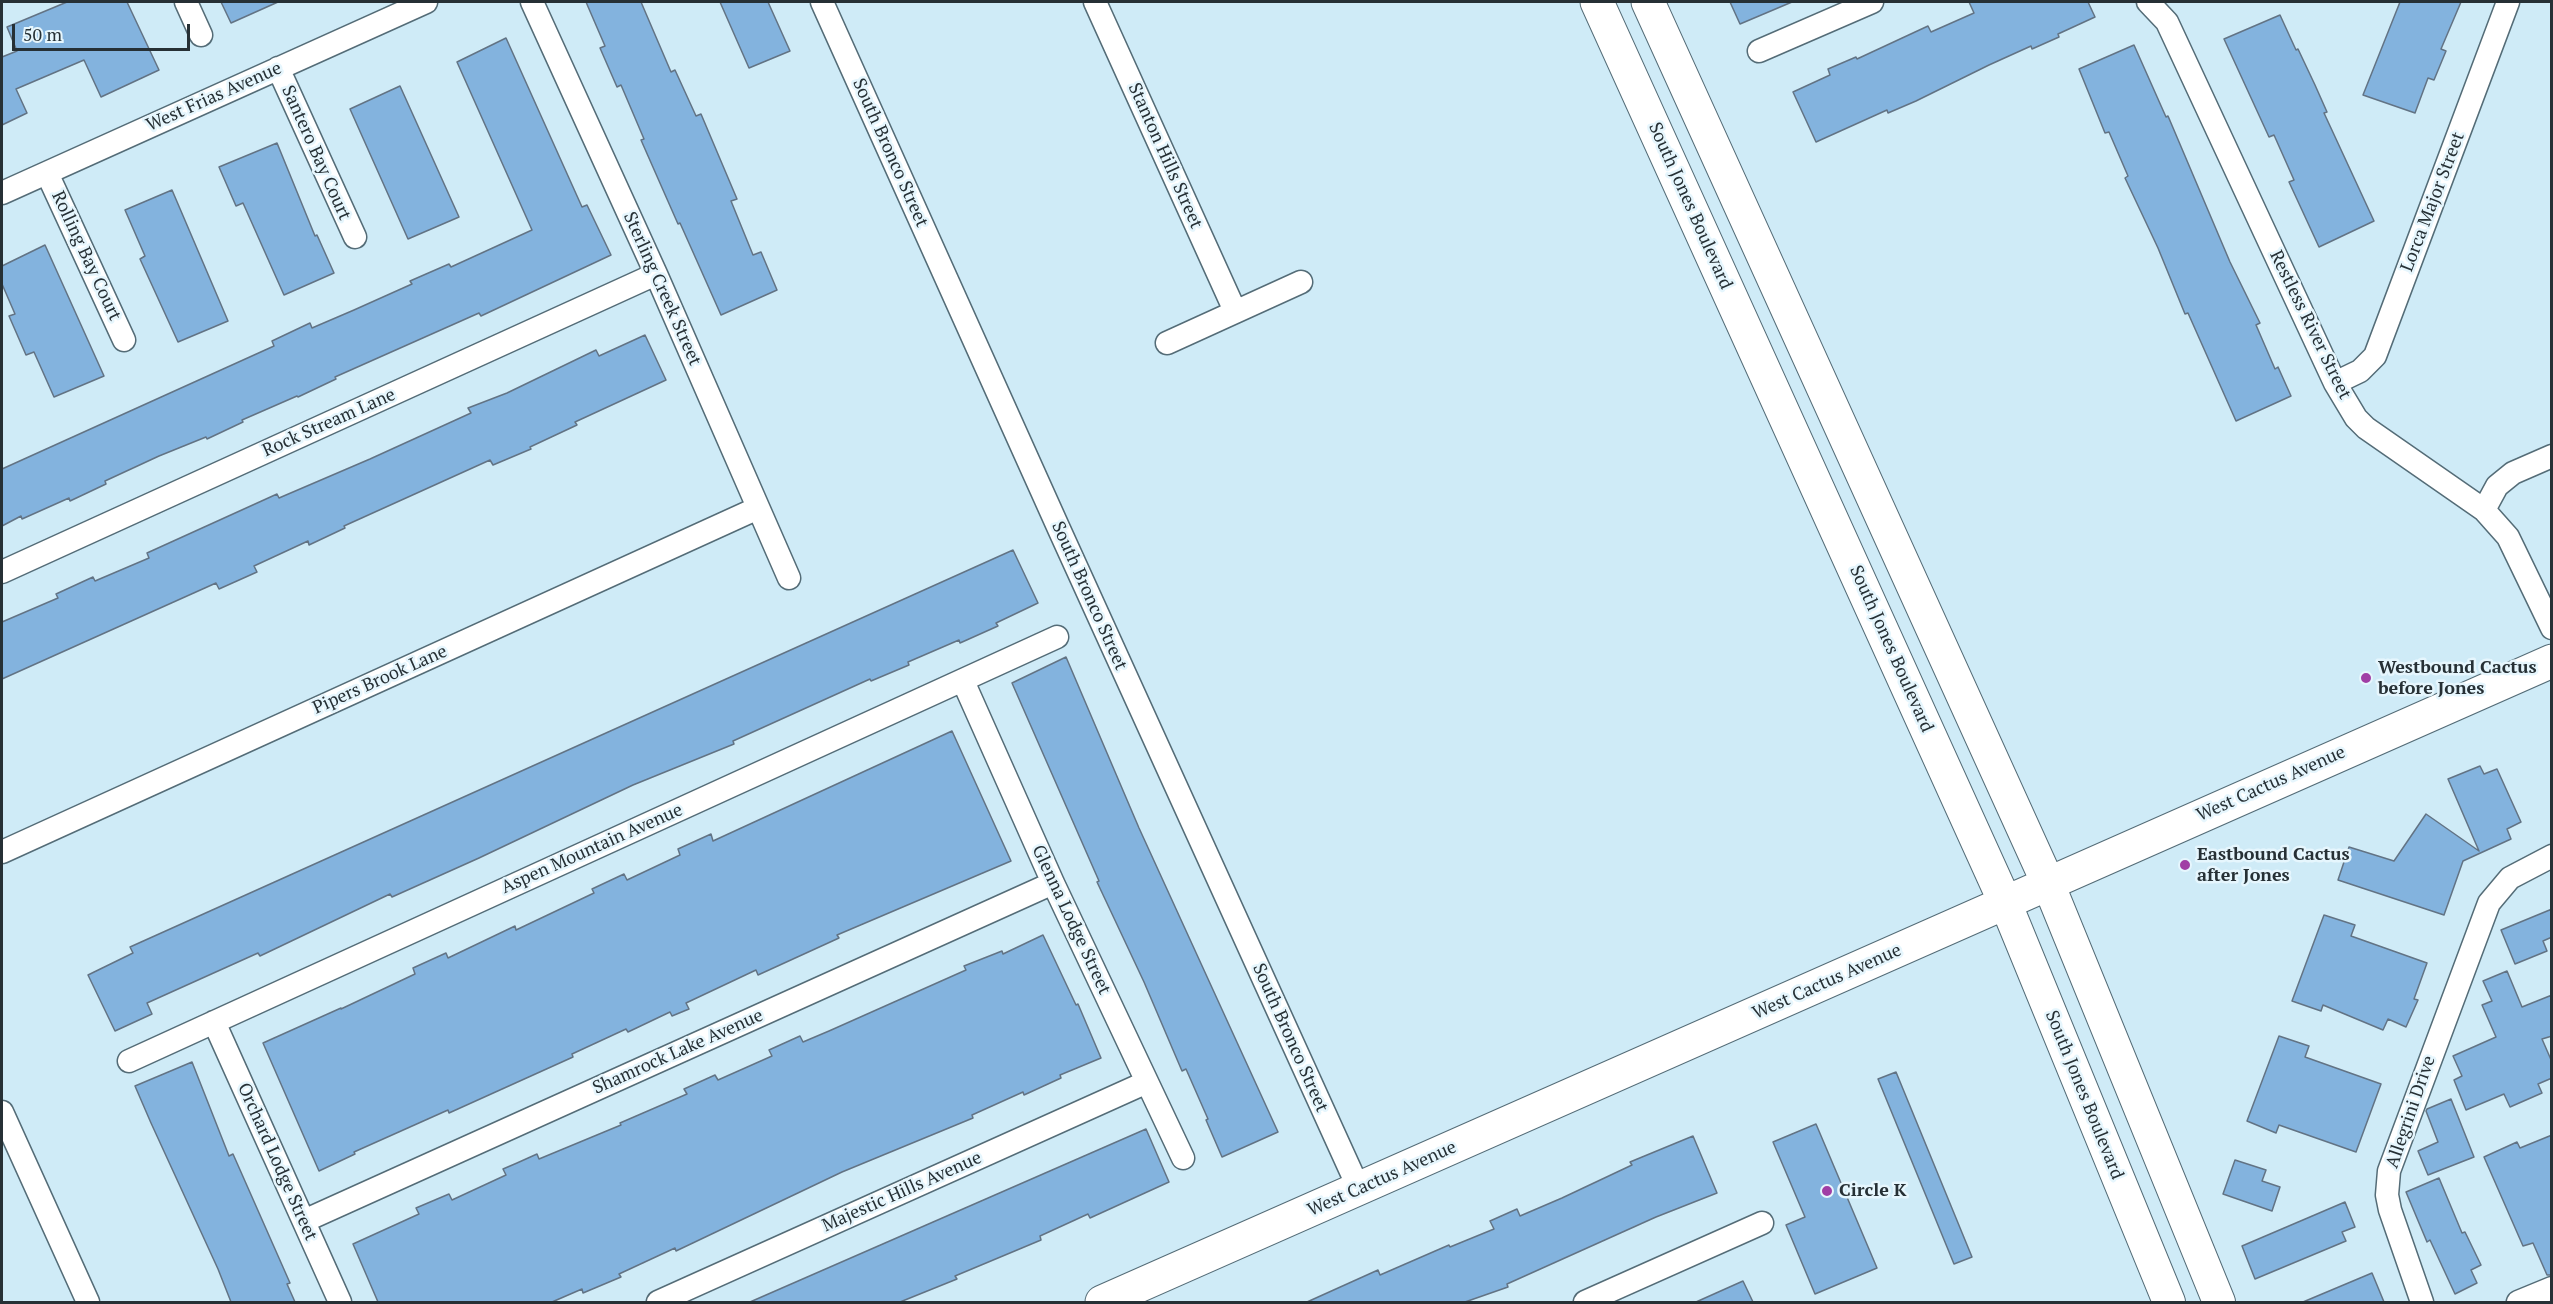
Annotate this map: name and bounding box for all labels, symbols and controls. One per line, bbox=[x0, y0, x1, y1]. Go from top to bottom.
scale bar bbox=[15, 12, 194, 50]
text: 50 m bbox=[23, 22, 62, 46]
street label: West Frias Avenue bbox=[143, 57, 285, 137]
street label: South Bronco Street bbox=[847, 75, 933, 231]
street label: Stanton Hills Street bbox=[1123, 80, 1207, 232]
street label: Santero Bay Court bbox=[277, 82, 355, 224]
street label: South Jones Boulevard bbox=[1643, 119, 1737, 293]
street label: Lorca Major Street bbox=[2396, 129, 2470, 275]
street label: Rolling Bay Court bbox=[47, 188, 125, 324]
street label: Sterling Creek Street bbox=[618, 209, 706, 369]
street label: Restless River Street bbox=[2265, 247, 2355, 403]
street label: Rock Stream Lane bbox=[259, 384, 399, 462]
street label: South Bronco Street bbox=[1046, 518, 1132, 674]
street label: South Jones Boulevard bbox=[1844, 562, 1938, 736]
street label: Pipers Brook Lane bbox=[309, 641, 451, 719]
place label: Westbound Cactus before Jones bbox=[2378, 657, 2537, 700]
marker: Westbound Cactus before Jones bbox=[2359, 671, 2373, 685]
street label: West Cactus Avenue bbox=[2193, 741, 2349, 827]
street label: Aspen Mountain Avenue bbox=[498, 799, 686, 899]
street label: Glenna Lodge Street bbox=[1027, 842, 1115, 998]
place label: Eastbound Cactus after Jones bbox=[2197, 844, 2350, 886]
marker: Eastbound Cactus after Jones bbox=[2178, 858, 2192, 872]
street label: West Cactus Avenue bbox=[1749, 939, 1905, 1025]
street label: South Bronco Street bbox=[1247, 960, 1333, 1116]
street label: Shamrock Lake Avenue bbox=[589, 1005, 767, 1099]
street label: South Jones Boulevard bbox=[2040, 1007, 2128, 1183]
street label: Allegrini Drive bbox=[2382, 1053, 2440, 1171]
street label: Orchard Lodge Street bbox=[233, 1080, 321, 1244]
street label: West Cactus Avenue bbox=[1304, 1136, 1460, 1222]
street label: Majestic Hills Avenue bbox=[819, 1147, 985, 1237]
place label: Circle K bbox=[1839, 1180, 1906, 1202]
marker: Circle K bbox=[1820, 1184, 1834, 1198]

